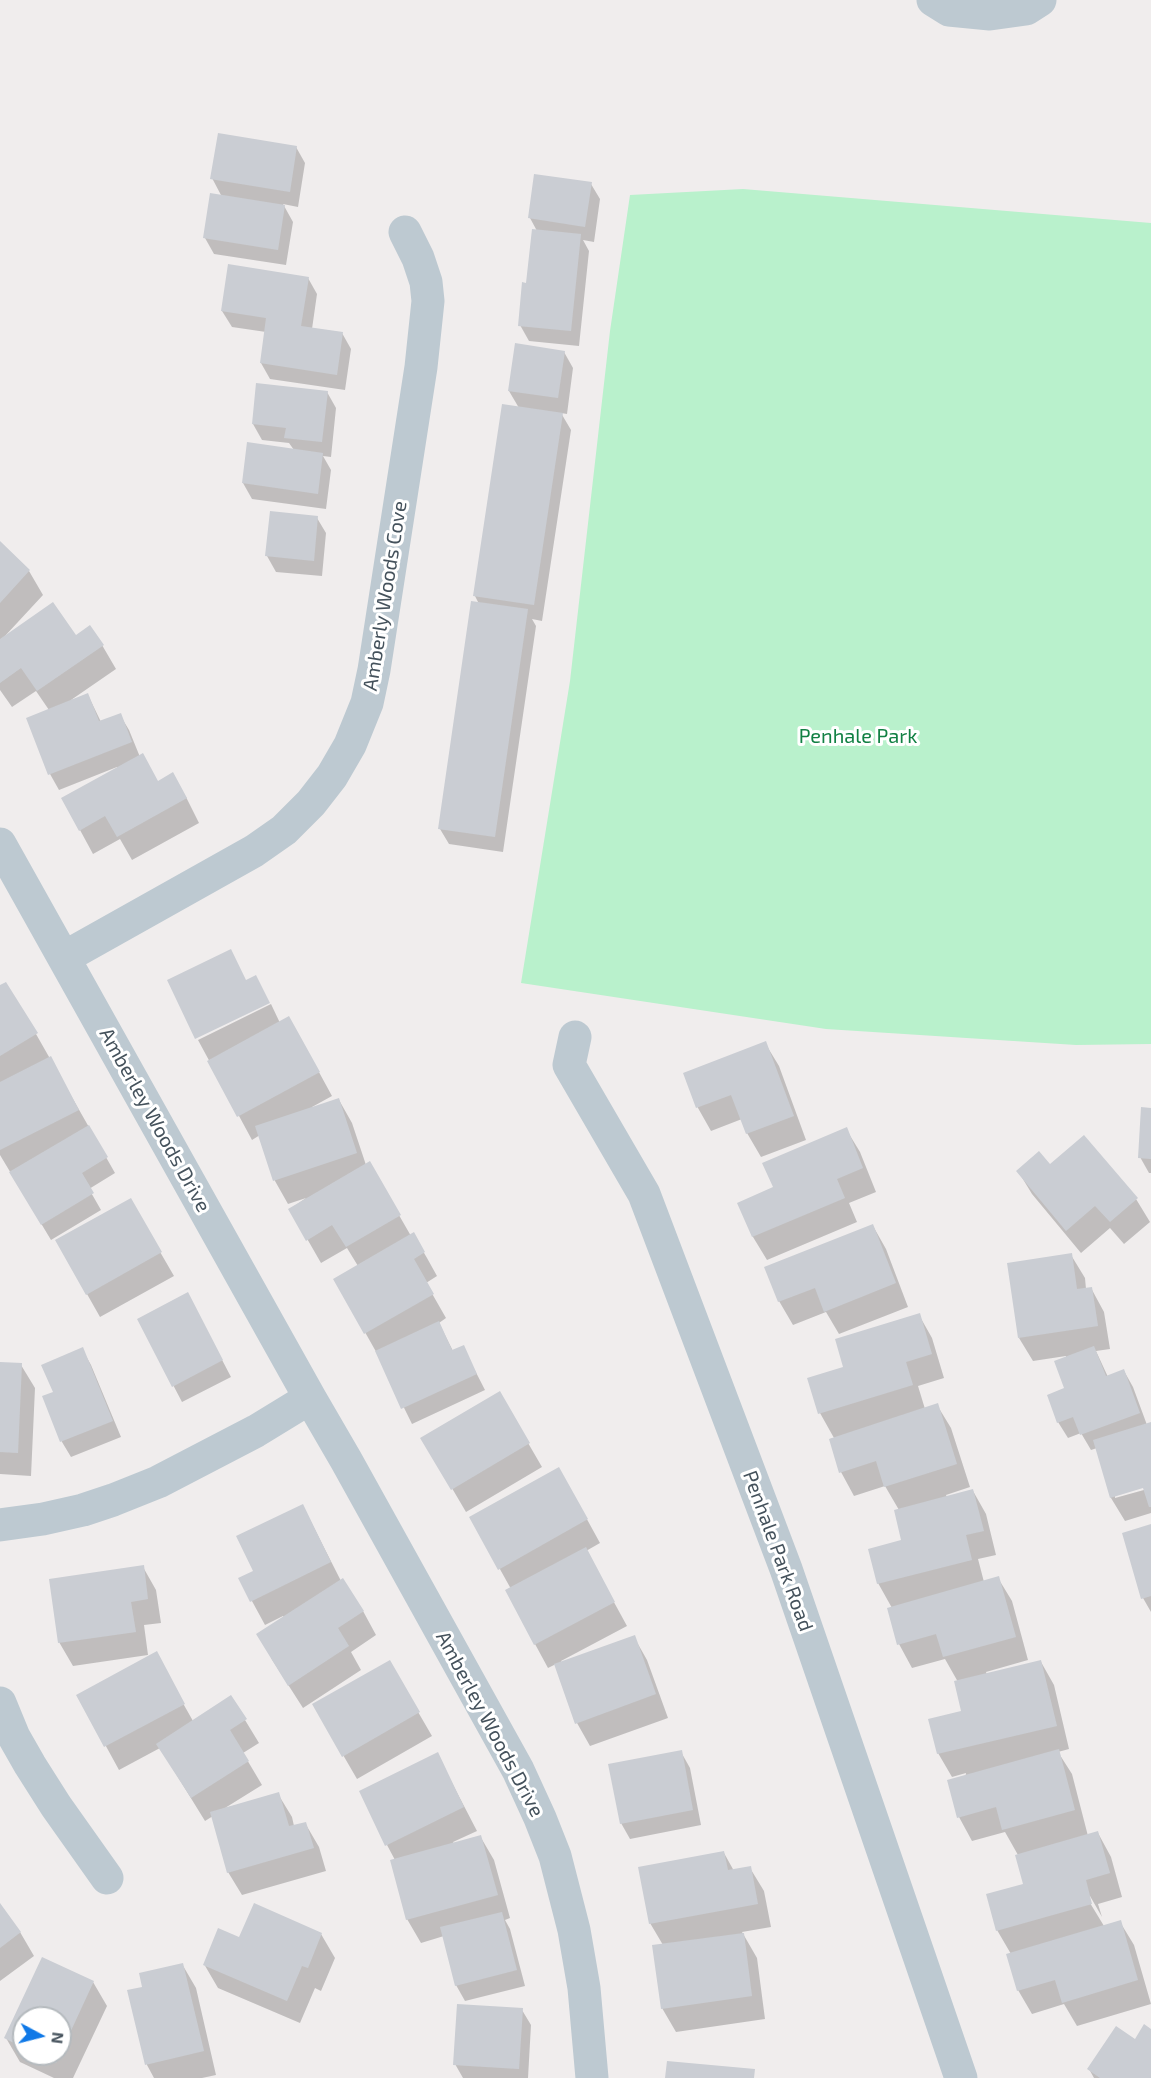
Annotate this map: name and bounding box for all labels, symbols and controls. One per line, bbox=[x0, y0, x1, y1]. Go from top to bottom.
street label: Amberly Woods Cove bbox=[358, 499, 412, 693]
park label: Penhale Park bbox=[799, 724, 917, 748]
street label: Amberley Woods Drive bbox=[94, 1024, 216, 1216]
street label: Penhale Park Road bbox=[738, 1467, 818, 1635]
street label: Amberley Woods Drive bbox=[431, 1627, 549, 1821]
north arrow bbox=[12, 2006, 72, 2066]
text: N bbox=[48, 2031, 69, 2045]

